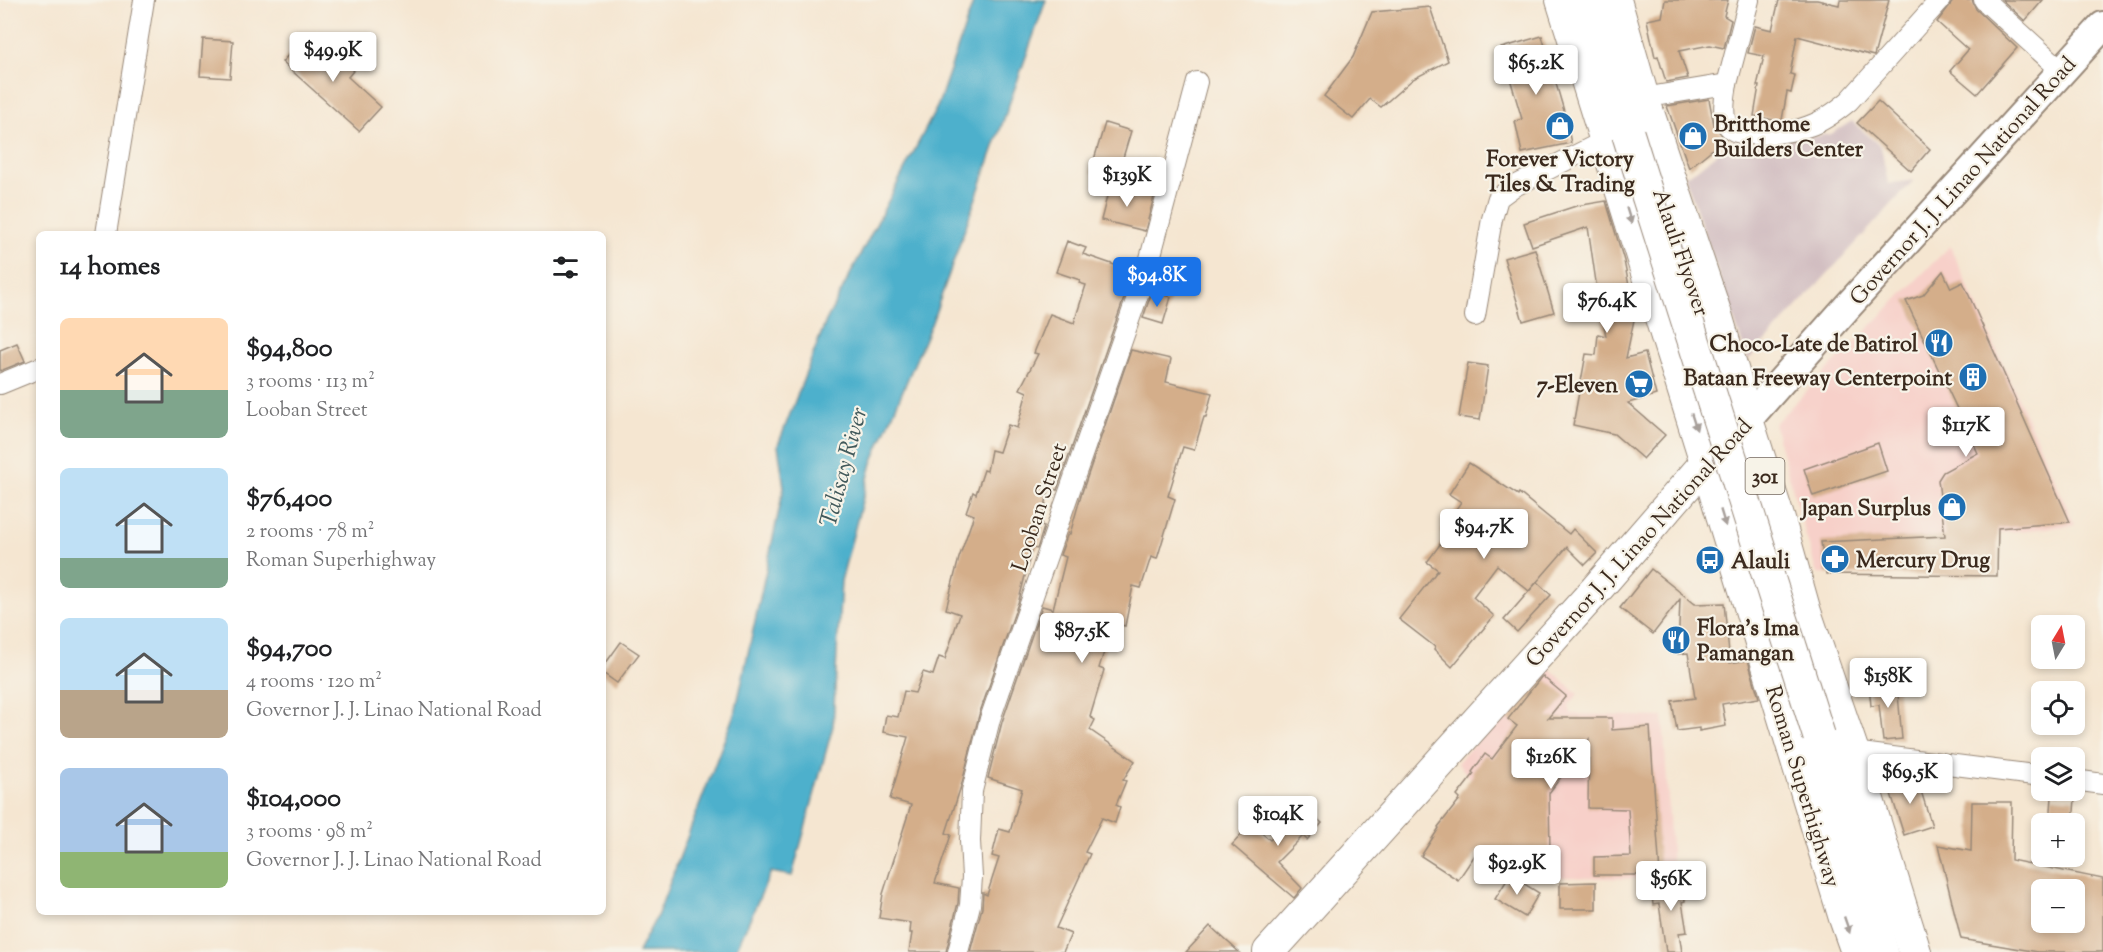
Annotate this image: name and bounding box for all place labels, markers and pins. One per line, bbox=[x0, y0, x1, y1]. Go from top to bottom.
pin: $49.9K bbox=[284, 32, 382, 83]
pin: $65.2K bbox=[1487, 45, 1585, 96]
shop icon: Forever Victory Tiles & Trading bbox=[1544, 110, 1576, 142]
place label: Britthome Builders Center bbox=[1714, 110, 1864, 167]
shop icon: Britthome Builders Center bbox=[1677, 120, 1709, 152]
place label: Forever Victory Tiles & Trading bbox=[1485, 145, 1635, 202]
pin: $139K bbox=[1085, 157, 1169, 208]
pin: $94.8K bbox=[1108, 257, 1206, 308]
pin: $76.4K bbox=[1558, 283, 1656, 334]
restaurant icon: Choco-Late de Batirol bbox=[1923, 327, 1955, 359]
place label: Choco-Late de Batirol bbox=[1710, 330, 1919, 362]
building icon: Bataan Freeway Centerpoint bbox=[1957, 361, 1989, 393]
place label: Bataan Freeway Centerpoint bbox=[1684, 364, 1952, 396]
supermarket icon: 7-Eleven bbox=[1623, 368, 1655, 400]
place label: 7-Eleven bbox=[1537, 371, 1618, 403]
pin: $117K bbox=[1924, 407, 2008, 458]
shop icon: Japan Surplus bbox=[1936, 491, 1968, 523]
place label: Japan Surplus bbox=[1799, 494, 1931, 526]
pin: $94.7K bbox=[1435, 509, 1533, 560]
pharmacy icon: Mercury Drug bbox=[1819, 543, 1851, 575]
bus stop icon: Alauli bbox=[1694, 544, 1726, 576]
place label: Mercury Drug bbox=[1856, 546, 1990, 578]
place label: Alauli bbox=[1731, 547, 1791, 579]
pin: $87.5K bbox=[1033, 613, 1131, 664]
place label: Flora's Ima Pamangan bbox=[1697, 614, 1800, 671]
restaurant icon: Flora's Ima Pamangan bbox=[1660, 624, 1692, 656]
pin: $158K bbox=[1846, 658, 1930, 709]
pin: $126K bbox=[1509, 739, 1593, 790]
pin: $69.5K bbox=[1861, 754, 1959, 805]
pin: $104K bbox=[1236, 796, 1320, 847]
pin: $92.9K bbox=[1468, 845, 1566, 896]
pin: $56K bbox=[1635, 861, 1707, 912]

